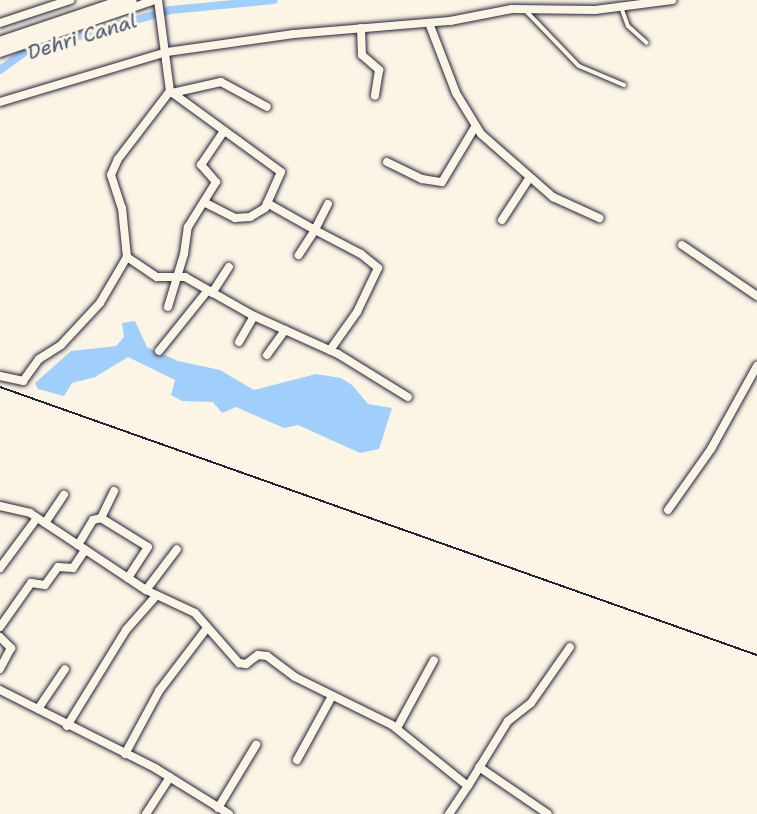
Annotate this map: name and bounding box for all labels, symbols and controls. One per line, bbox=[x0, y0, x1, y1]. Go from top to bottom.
water label: Dehri Canal bbox=[24, 9, 140, 65]

